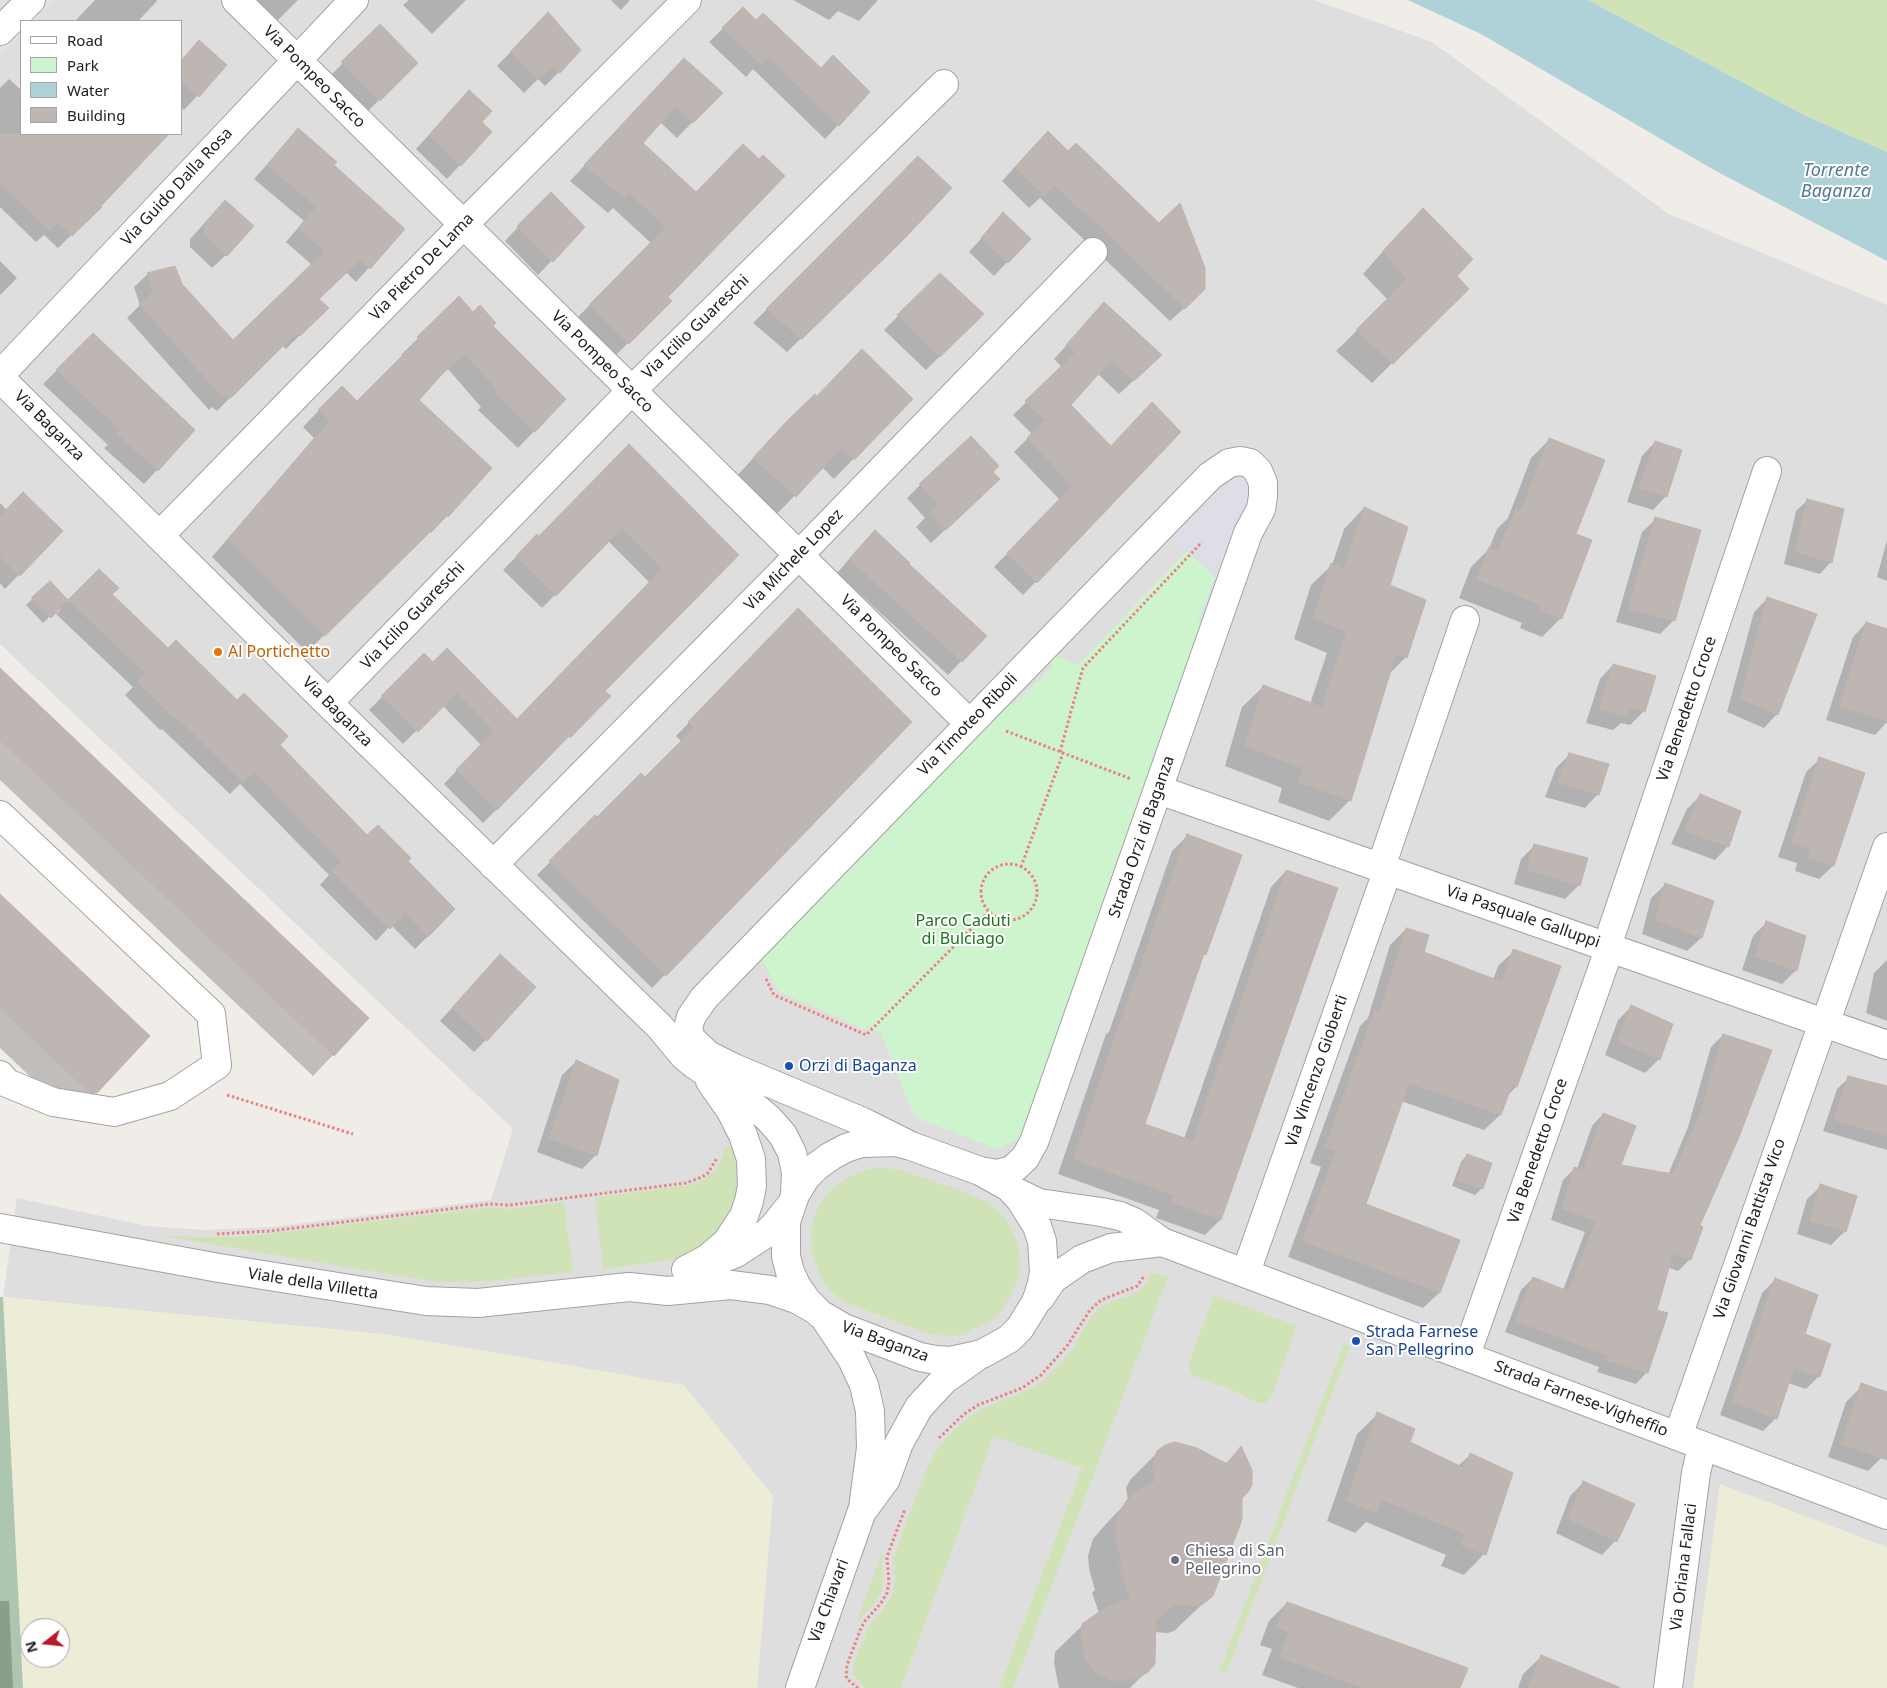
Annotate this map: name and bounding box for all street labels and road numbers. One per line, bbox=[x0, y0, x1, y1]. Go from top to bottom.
street label: Via Pompeo Sacco bbox=[259, 22, 369, 132]
street label: Via Guido Dalla Rosa bbox=[117, 124, 237, 250]
street label: Via Pietro De Lama bbox=[366, 209, 478, 325]
street label: Via Icilio Guareschi bbox=[638, 271, 754, 383]
street label: Via Pompeo Sacco bbox=[547, 307, 657, 417]
street label: Via Baganza bbox=[10, 387, 88, 465]
street label: Via Michele Lopez bbox=[741, 505, 847, 615]
street label: Via Icilio Guareschi bbox=[357, 558, 469, 674]
street label: Via Pompeo Sacco bbox=[836, 591, 946, 701]
street label: Via Benedetto Croce bbox=[1653, 634, 1721, 784]
street label: Via Timoteo Riboli bbox=[914, 670, 1022, 780]
street label: Via Baganza bbox=[298, 673, 376, 751]
street label: Strada Orzi di Baganza bbox=[1105, 753, 1179, 921]
street label: Via Pasquale Galluppi bbox=[1443, 882, 1603, 952]
street label: Via Vincenzo Gioberti bbox=[1282, 993, 1352, 1149]
street label: Via Benedetto Croce bbox=[1504, 1076, 1572, 1226]
street label: Via Giovanni Battista Vico bbox=[1710, 1136, 1790, 1322]
street label: Viale della Villetta bbox=[246, 1264, 380, 1304]
street label: Via Baganza bbox=[839, 1317, 931, 1367]
street label: Strada Farnese-Vigheffio bbox=[1491, 1357, 1671, 1441]
street label: Via Oriana Fallaci bbox=[1667, 1502, 1701, 1632]
street label: Via Chiavari bbox=[805, 1556, 853, 1646]

